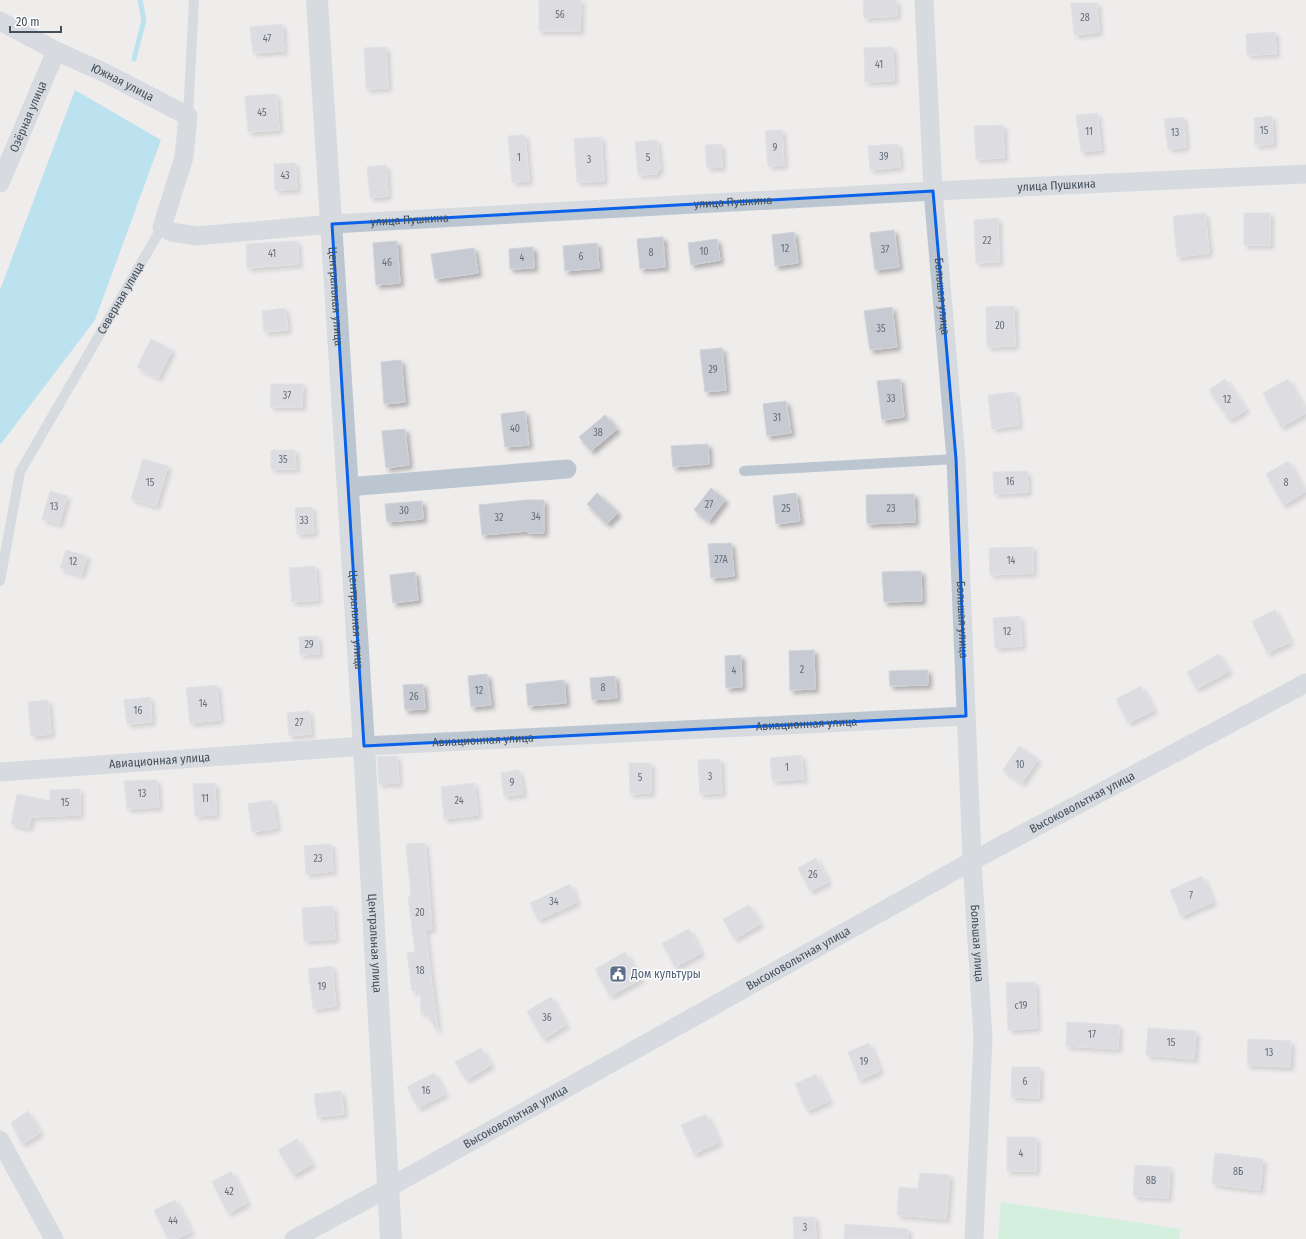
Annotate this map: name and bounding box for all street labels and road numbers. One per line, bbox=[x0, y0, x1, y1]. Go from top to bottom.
street label: Южная улица bbox=[89, 61, 156, 104]
street label: Озёрная улица bbox=[7, 79, 49, 155]
street label: улица Пушкина bbox=[1017, 177, 1096, 194]
street label: улица Пушкина bbox=[693, 193, 773, 211]
street label: улица Пушкина bbox=[370, 211, 449, 229]
street label: Центральная улица bbox=[326, 246, 346, 347]
street label: Большая улица bbox=[932, 257, 952, 336]
street label: Северная улица bbox=[94, 259, 147, 337]
street label: Центральная улица bbox=[346, 570, 366, 670]
street label: Большая улица bbox=[954, 581, 971, 659]
street label: Авиационная улица bbox=[756, 714, 858, 733]
street label: Авиационная улица bbox=[432, 731, 534, 750]
street label: Авиационная улица bbox=[109, 750, 211, 771]
street label: Высоковольтная улица bbox=[1027, 769, 1137, 836]
street label: Центральная улица bbox=[365, 893, 385, 993]
street label: Большая улица bbox=[968, 904, 987, 983]
street label: Высоковольтная улица bbox=[744, 924, 853, 993]
street label: Высоковольтная улица bbox=[461, 1082, 570, 1151]

